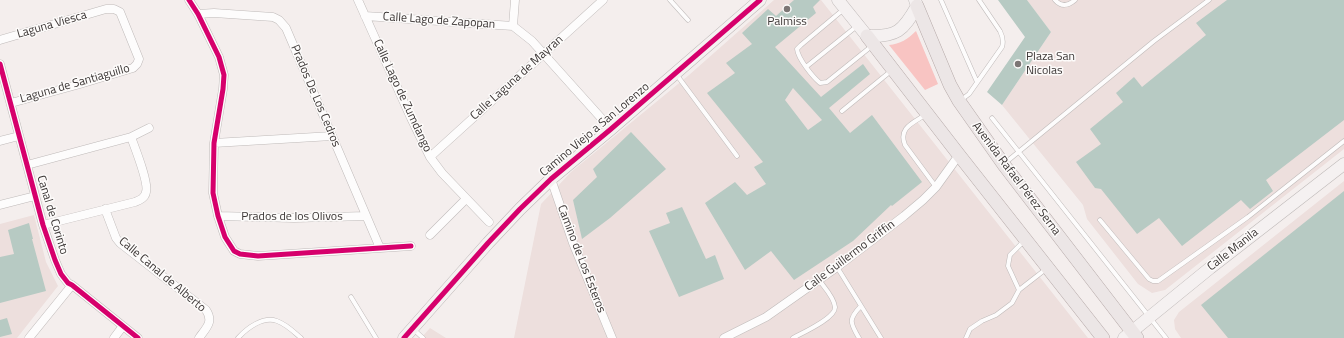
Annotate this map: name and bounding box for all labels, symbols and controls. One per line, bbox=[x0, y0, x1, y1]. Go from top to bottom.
marker: Palmiss bbox=[782, 4, 792, 14]
street label: Laguna Viesca bbox=[15, 8, 89, 42]
street label: Calle Lago de Zapopan bbox=[382, 10, 496, 32]
place label: Palmiss bbox=[767, 15, 807, 29]
street label: Calle Laguna de Mayran bbox=[468, 33, 566, 123]
street label: Calle Lago de Zumdango bbox=[370, 37, 434, 155]
street label: Prados De Los Cedros bbox=[287, 43, 343, 149]
place label: Plaza San Nicolas bbox=[1026, 50, 1075, 78]
marker: Plaza San Nicolas bbox=[1013, 59, 1023, 69]
street label: Laguna de Santiaguillo bbox=[19, 61, 131, 107]
street label: Camino Viejo a San Lorenzo bbox=[537, 80, 653, 180]
street label: Avenida Rafael Pérez Serna bbox=[969, 120, 1063, 238]
street label: Canal de Corinto bbox=[33, 174, 71, 256]
street label: Camino de Los Esteros bbox=[554, 203, 608, 315]
street label: Prados de los Olivos bbox=[241, 210, 343, 224]
street label: Calle Guillermo Griffin bbox=[802, 217, 898, 295]
street label: Calle Manila bbox=[1205, 226, 1261, 274]
street label: Calle Canal de Alberto bbox=[116, 234, 208, 316]

